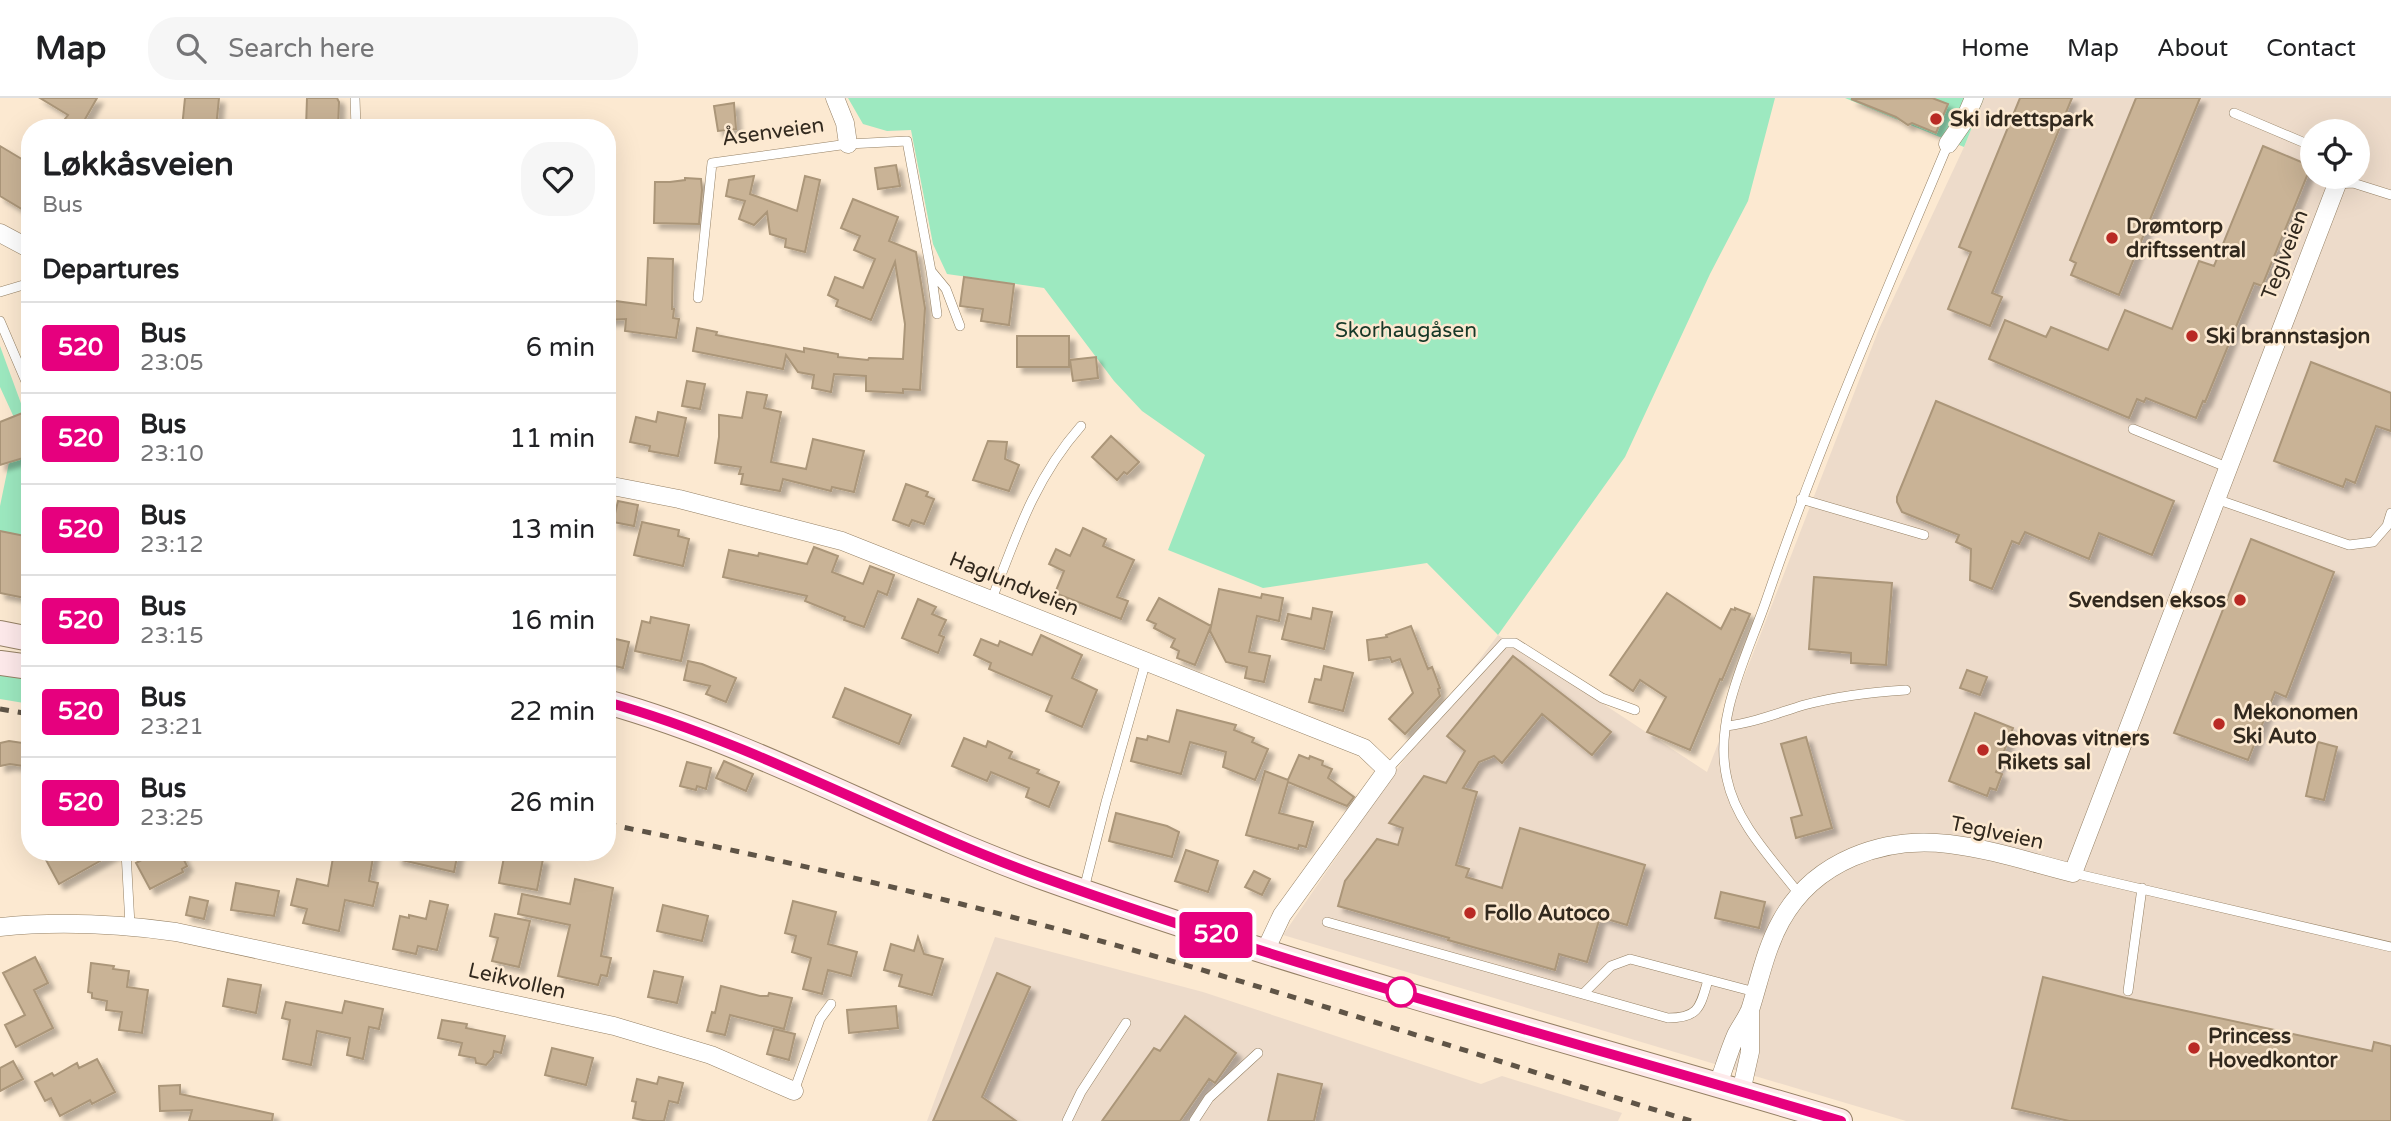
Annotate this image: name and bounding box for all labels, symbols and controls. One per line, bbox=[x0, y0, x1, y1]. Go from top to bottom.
search box bbox=[148, 17, 638, 80]
text: Map bbox=[35, 29, 106, 68]
icon: search bbox=[172, 29, 210, 67]
text: Search here bbox=[228, 33, 374, 64]
text: Home bbox=[1961, 34, 2029, 63]
text: Map bbox=[2067, 34, 2119, 63]
text: About bbox=[2157, 34, 2228, 63]
text: Contact bbox=[2266, 34, 2356, 63]
place label: Ski idrettspark bbox=[1950, 107, 2094, 132]
marker: Ski idrettspark bbox=[1928, 111, 1944, 127]
street label: Åsenveien bbox=[720, 112, 826, 152]
map controls bbox=[2300, 119, 2370, 189]
button: locate bbox=[2300, 119, 2370, 189]
button: heart bbox=[521, 142, 595, 216]
text: Løkkåsveien bbox=[42, 145, 234, 184]
text: Bus bbox=[42, 191, 83, 219]
street label: Teglveien bbox=[2256, 206, 2314, 304]
place label: Drømtorp driftssentral bbox=[2126, 214, 2246, 263]
marker: Drømtorp driftssentral bbox=[2104, 230, 2120, 246]
text: Departures bbox=[42, 254, 179, 285]
text: Bus bbox=[140, 318, 186, 349]
park label: Skorhaugåsen bbox=[1335, 318, 1477, 343]
place label: Ski brannstasjon bbox=[2206, 324, 2370, 349]
marker: Ski brannstasjon bbox=[2184, 328, 2200, 344]
text: 6 min bbox=[526, 332, 595, 363]
text: 520 bbox=[58, 333, 103, 362]
text: 23:05 bbox=[140, 349, 204, 377]
text: Bus bbox=[140, 409, 186, 440]
text: 11 min bbox=[509, 423, 595, 454]
text: 520 bbox=[58, 424, 103, 453]
text: 23:10 bbox=[140, 440, 204, 468]
text: Bus bbox=[140, 500, 186, 531]
text: 13 min bbox=[509, 514, 595, 545]
text: 520 bbox=[58, 515, 103, 544]
text: 23:12 bbox=[140, 531, 204, 559]
street label: Haglundveien bbox=[945, 547, 1083, 621]
place label: Svendsen eksos bbox=[2068, 588, 2226, 613]
text: Bus bbox=[140, 591, 186, 622]
marker: Svendsen eksos bbox=[2232, 592, 2248, 608]
text: 16 min bbox=[509, 605, 595, 636]
text: 520 bbox=[58, 606, 103, 635]
text: 23:15 bbox=[140, 622, 204, 650]
text: Bus bbox=[140, 682, 186, 713]
text: 22 min bbox=[509, 696, 595, 727]
text: 520 bbox=[58, 697, 103, 726]
place label: Mekonomen Ski Auto bbox=[2233, 700, 2358, 749]
text: 23:21 bbox=[140, 713, 204, 741]
marker: Mekonomen Ski Auto bbox=[2211, 716, 2227, 732]
place label: Jehovas vitners Rikets sal bbox=[1996, 726, 2150, 775]
marker: Jehovas vitners Rikets sal bbox=[1975, 742, 1991, 758]
text: Bus bbox=[140, 773, 186, 804]
text: 26 min bbox=[509, 787, 595, 818]
text: 520 bbox=[58, 788, 103, 817]
text: 23:25 bbox=[140, 804, 204, 832]
street label: Teglveien bbox=[1948, 811, 2046, 855]
place label: Follo Autoco bbox=[1484, 901, 1610, 926]
marker: Follo Autoco bbox=[1462, 905, 1478, 921]
line badge: 520 bbox=[1176, 912, 1256, 958]
text: 520 bbox=[1193, 920, 1239, 949]
street label: Leikvollen bbox=[466, 958, 568, 1004]
unlabelled marker bbox=[1386, 977, 1416, 1007]
place label: Princess Hovedkontor bbox=[2208, 1024, 2339, 1073]
marker: Princess Hovedkontor bbox=[2186, 1040, 2202, 1056]

